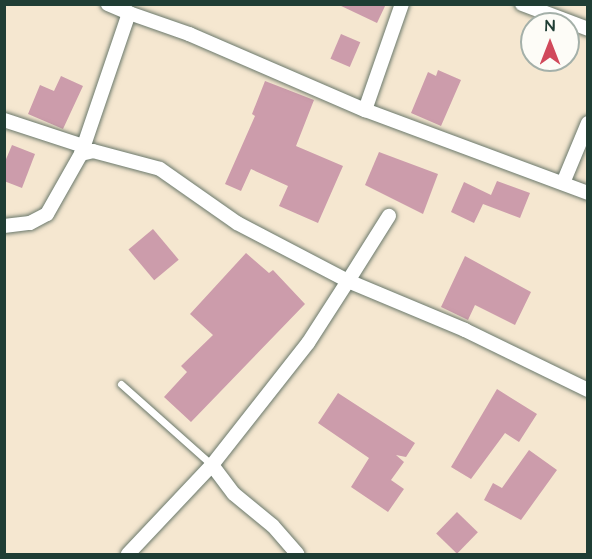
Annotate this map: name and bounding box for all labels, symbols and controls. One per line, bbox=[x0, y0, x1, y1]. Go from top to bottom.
north arrow bbox=[520, 12, 580, 72]
text: N bbox=[545, 15, 555, 37]

